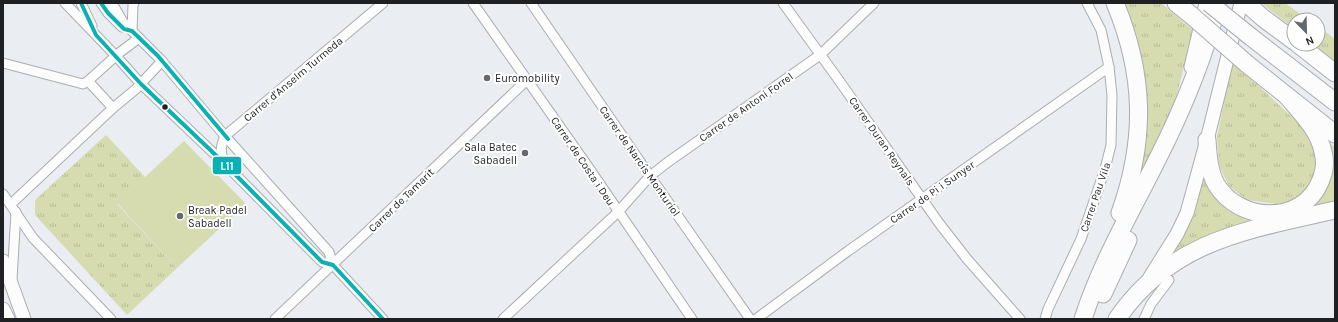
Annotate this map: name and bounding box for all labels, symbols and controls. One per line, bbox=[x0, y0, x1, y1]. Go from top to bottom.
north arrow bbox=[1286, 12, 1326, 52]
text: N bbox=[1304, 33, 1316, 48]
street label: Carrer d'Anselm Turmeda bbox=[241, 34, 345, 125]
street label: Carrer de Antoni Forrel bbox=[697, 70, 796, 145]
place label: Euromobility bbox=[495, 72, 560, 85]
marker: Euromobility bbox=[482, 73, 492, 83]
street label: Carrer Duran Reynals bbox=[846, 94, 917, 188]
unlabelled marker bbox=[160, 102, 170, 112]
street label: Carrer de Narcís Monturiol bbox=[596, 104, 683, 219]
street label: Carrer de Costa i Deu bbox=[548, 114, 617, 208]
place label: Sala Batec Sabadell bbox=[464, 141, 517, 167]
marker: Sala Batec Sabadell bbox=[520, 148, 530, 158]
line badge: L11 bbox=[212, 156, 242, 175]
street label: Carrer de Pi i Sunyer bbox=[887, 158, 977, 227]
text: L11 bbox=[220, 160, 234, 173]
street label: Carrer Pau Vila bbox=[1077, 161, 1114, 234]
street label: Carrer de Tamarit bbox=[366, 166, 437, 235]
place label: Break Padel Sabadell bbox=[188, 204, 247, 230]
marker: Break Padel Sabadell bbox=[175, 211, 185, 221]

